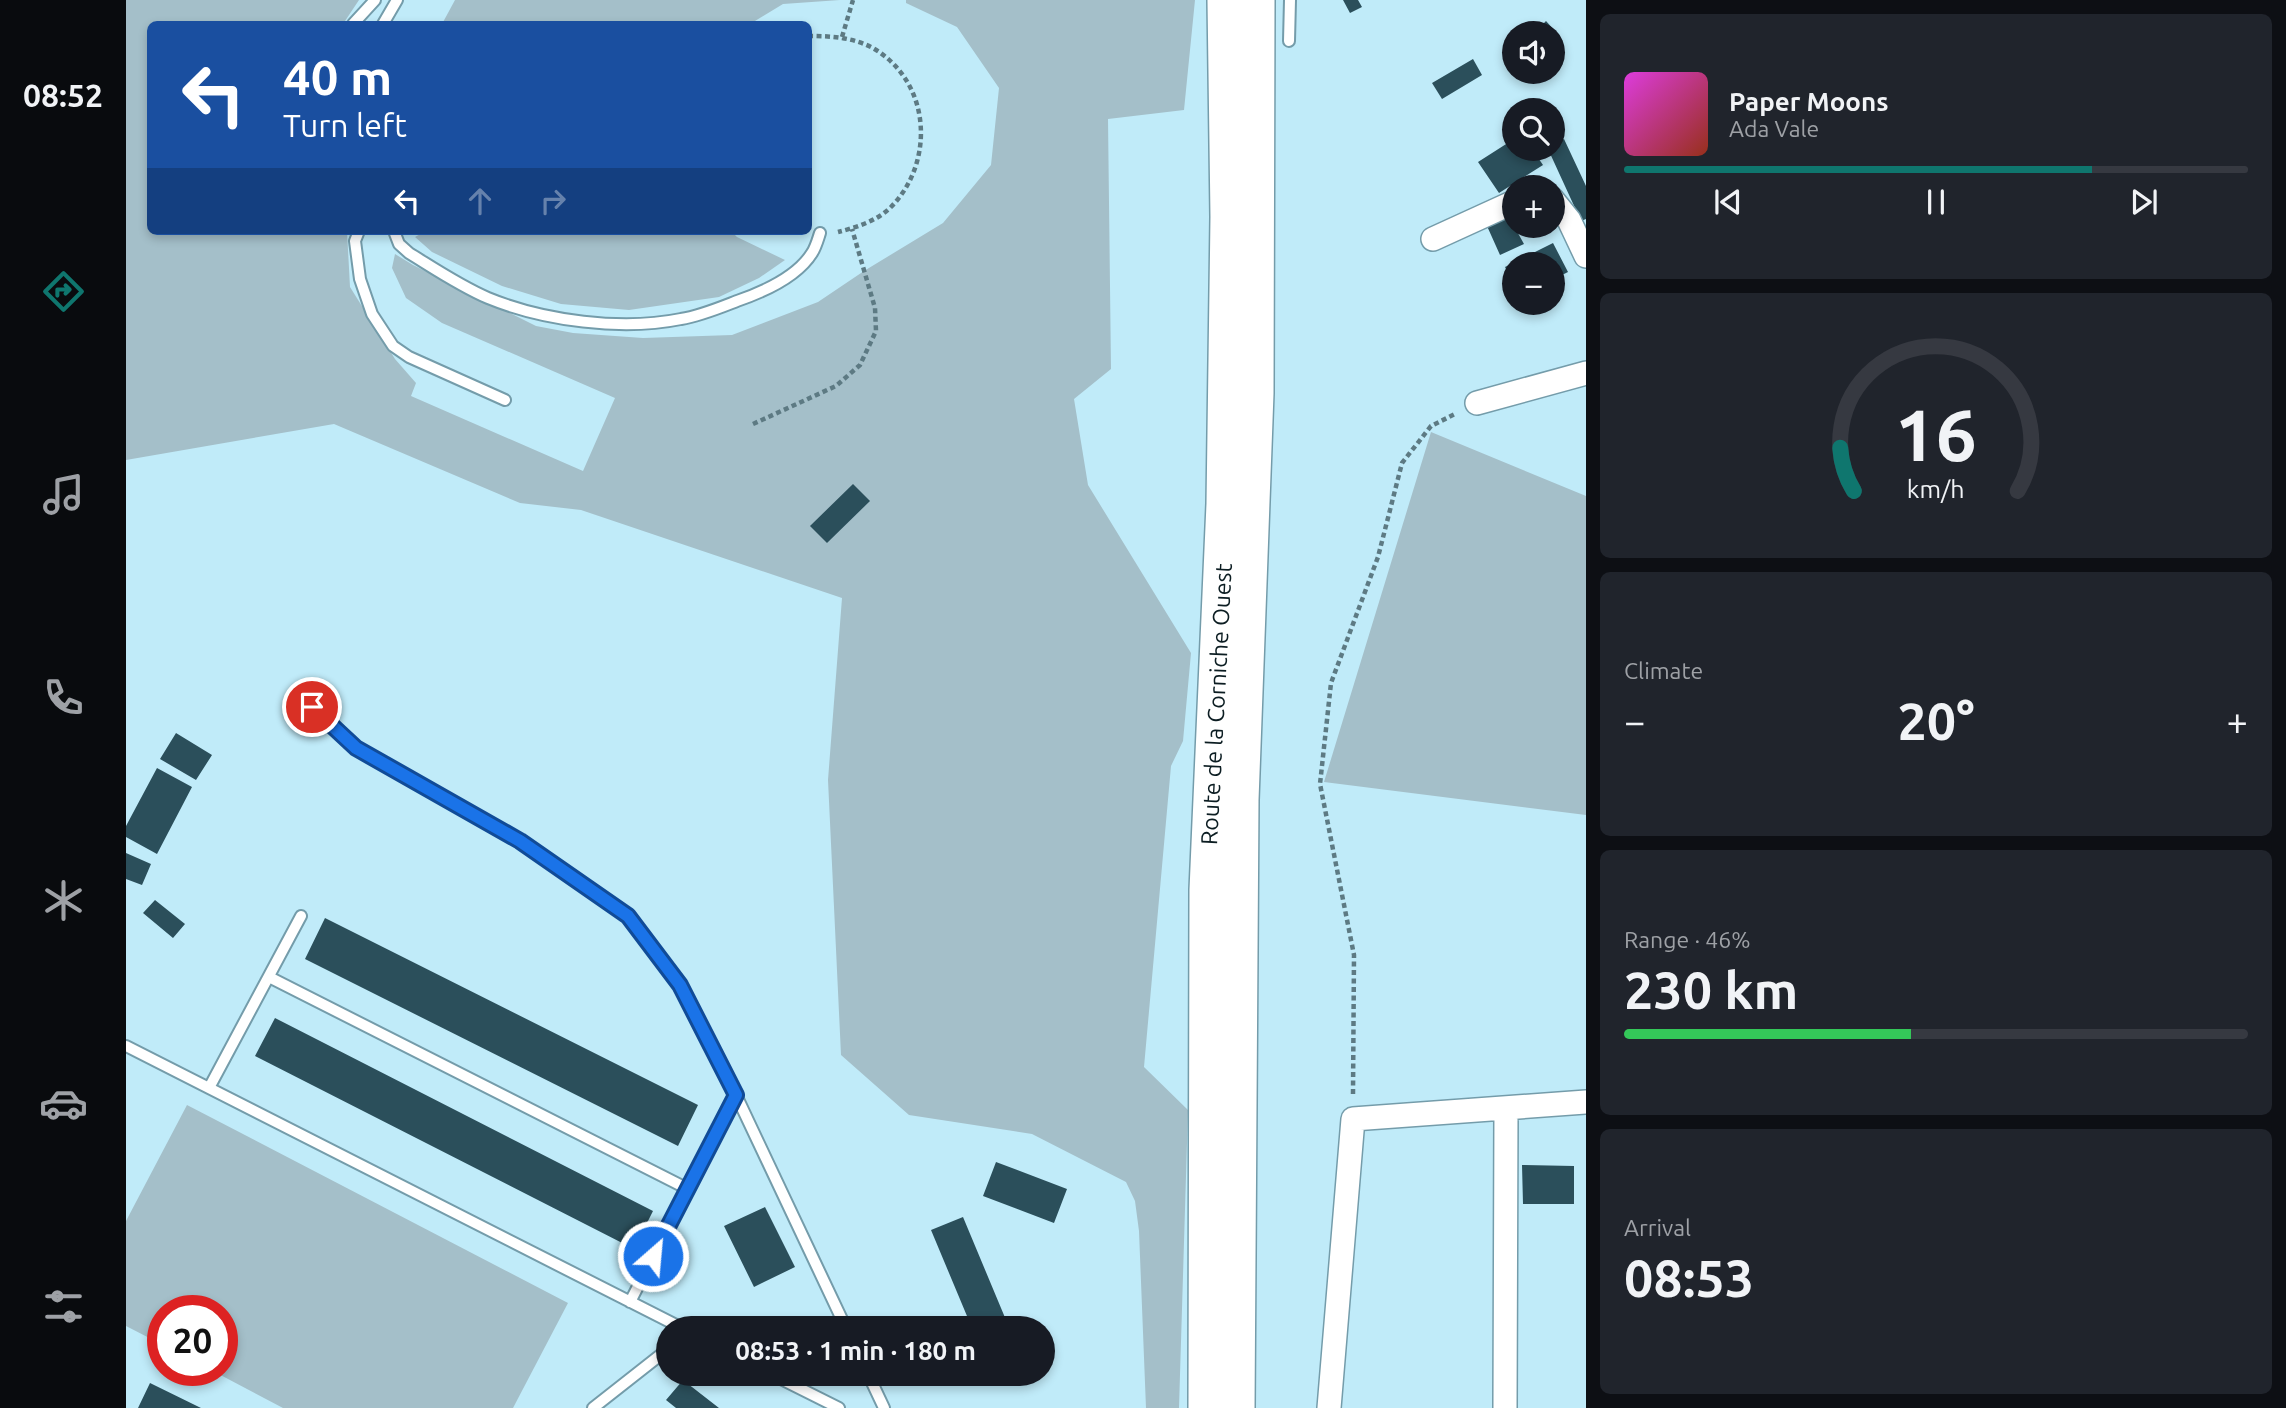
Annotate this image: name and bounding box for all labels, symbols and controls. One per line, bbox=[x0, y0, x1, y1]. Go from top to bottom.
map controls bbox=[1502, 21, 1565, 315]
button: sound bbox=[1502, 21, 1565, 84]
icon: left bbox=[168, 49, 259, 140]
text: 40 m bbox=[283, 49, 392, 104]
text: 08:52 bbox=[23, 77, 103, 113]
text: Paper Moons bbox=[1729, 87, 1888, 116]
button: search bbox=[1502, 98, 1565, 161]
text: Turn left bbox=[283, 107, 407, 143]
text: Ada Vale bbox=[1729, 116, 1819, 141]
button: + bbox=[1502, 175, 1565, 238]
icon: left bbox=[388, 182, 426, 220]
icon: ahead bbox=[461, 182, 499, 220]
icon: right bbox=[534, 182, 572, 220]
icon: previous bbox=[1709, 183, 1747, 221]
icon: pause bbox=[1917, 183, 1955, 221]
icon: next bbox=[2125, 183, 2163, 221]
button: − bbox=[1502, 252, 1565, 315]
icon: directions bbox=[39, 267, 88, 316]
text: 16 bbox=[1895, 394, 1977, 476]
icon: music bbox=[39, 470, 88, 519]
text: km/h bbox=[1907, 475, 1965, 503]
street label: Route de la Corniche Ouest bbox=[1196, 563, 1236, 845]
text: Climate bbox=[1624, 658, 1703, 683]
icon: phone bbox=[39, 673, 88, 722]
pin bbox=[282, 677, 342, 737]
icon: arrive bbox=[293, 688, 331, 726]
text: 20° bbox=[1897, 692, 1975, 750]
text: − bbox=[1624, 700, 1645, 742]
text: + bbox=[2227, 700, 2248, 742]
icon: climate bbox=[39, 876, 88, 925]
text: Range · 46% bbox=[1624, 927, 1751, 952]
text: 230 km bbox=[1624, 961, 1798, 1019]
icon: car bbox=[39, 1079, 88, 1128]
text: Arrival bbox=[1624, 1215, 1691, 1240]
position arrow bbox=[616, 1219, 690, 1293]
text: 08:53 bbox=[1624, 1249, 1754, 1307]
icon: filters bbox=[39, 1282, 88, 1331]
speed limit sign: 20 bbox=[147, 1295, 238, 1386]
text: 08:53 · 1 min · 180 m bbox=[735, 1336, 976, 1365]

